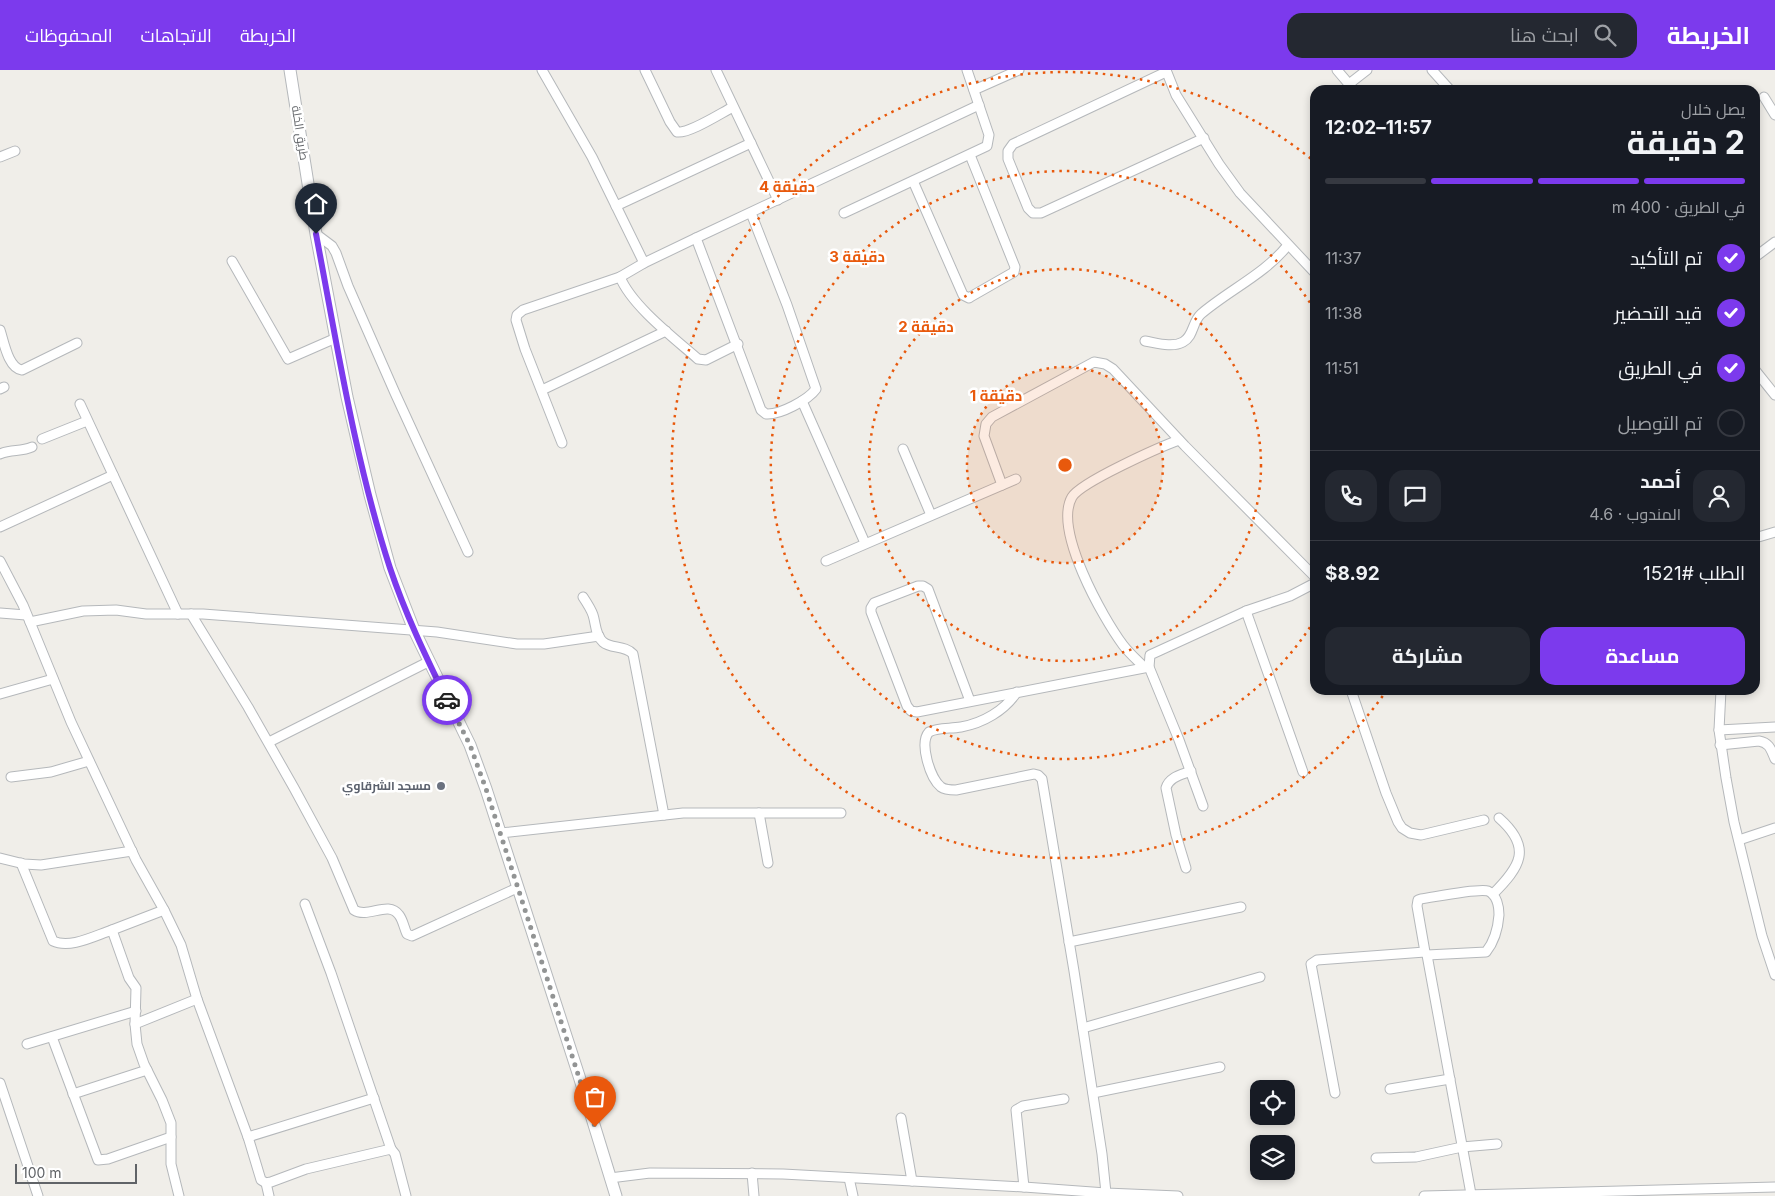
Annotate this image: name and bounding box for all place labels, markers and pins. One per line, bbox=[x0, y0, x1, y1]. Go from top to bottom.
pin bbox=[295, 183, 337, 234]
centre of rings bbox=[1056, 456, 1074, 474]
place label: مسجد الشرقاوي bbox=[342, 778, 431, 796]
marker: مسجد الشرقاوي bbox=[435, 780, 447, 792]
pin bbox=[574, 1076, 616, 1127]

